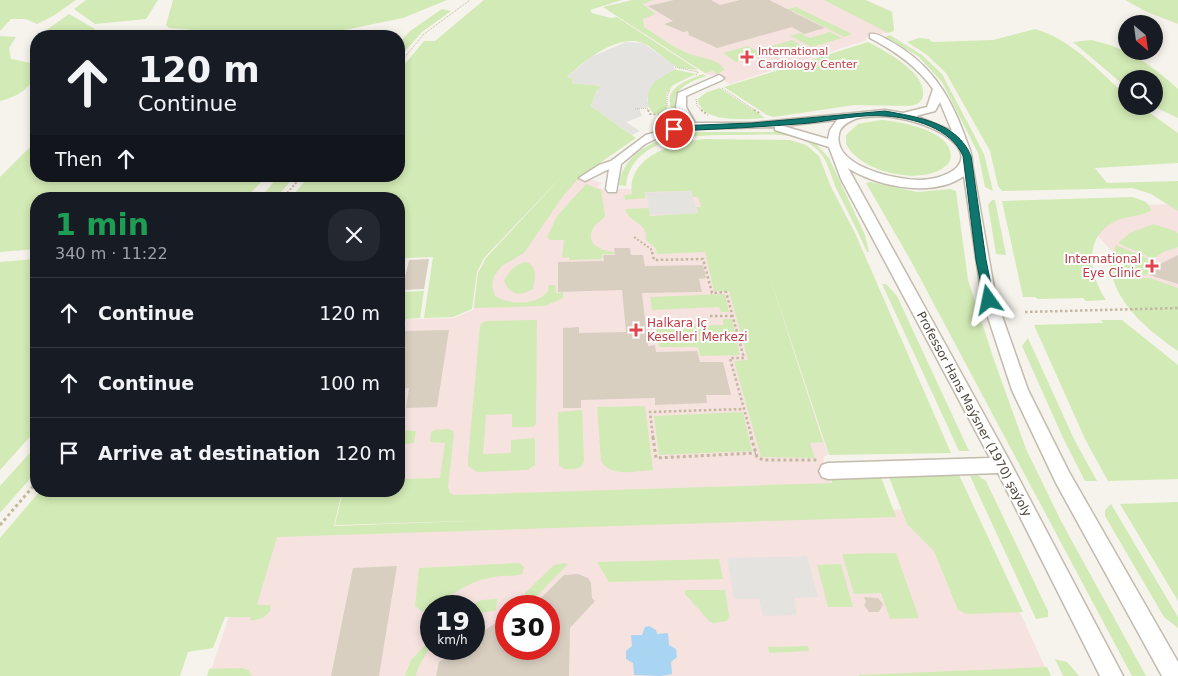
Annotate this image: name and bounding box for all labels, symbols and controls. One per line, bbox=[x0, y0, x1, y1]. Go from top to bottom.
north arrow bbox=[1118, 15, 1162, 60]
map controls bbox=[1118, 15, 1163, 115]
place label: International Cardiology Center bbox=[758, 45, 858, 71]
icon: ahead bbox=[55, 50, 120, 115]
text: 120 m bbox=[138, 50, 260, 90]
marker: International Cardiology Center bbox=[740, 50, 754, 64]
button: search bbox=[1118, 70, 1163, 115]
text: Continue bbox=[138, 91, 237, 116]
pin bbox=[653, 108, 695, 150]
icon: arrive bbox=[660, 115, 688, 143]
icon: ahead bbox=[112, 145, 140, 173]
text: Then bbox=[55, 148, 102, 170]
text: 1 min bbox=[55, 207, 149, 242]
button: close bbox=[328, 209, 380, 261]
text: 340 m · 11:22 bbox=[55, 244, 168, 263]
place label: International Eye Clinic bbox=[1064, 252, 1141, 280]
marker: International Eye Clinic bbox=[1145, 259, 1159, 273]
position arrow bbox=[962, 273, 1014, 325]
icon: ahead bbox=[55, 299, 83, 327]
text: Continue bbox=[98, 302, 194, 324]
text: 120 m bbox=[319, 302, 380, 324]
street label: Professor Hans Maýsner (1970) şaýoly bbox=[914, 309, 1034, 519]
place label: Halkara Iç Keselleri Merkezi bbox=[647, 316, 748, 344]
marker: Halkara Iç Keselleri Merkezi bbox=[629, 323, 643, 337]
icon: ahead bbox=[55, 369, 83, 397]
text: Continue bbox=[98, 372, 194, 394]
text: 100 m bbox=[319, 372, 380, 394]
icon: arrive bbox=[55, 439, 83, 467]
text: Arrive at destination bbox=[98, 442, 320, 464]
text: 120 m bbox=[335, 442, 396, 464]
speed limit sign: 30 bbox=[495, 595, 560, 660]
text: 19 bbox=[435, 607, 470, 636]
text: km/h bbox=[437, 633, 468, 647]

